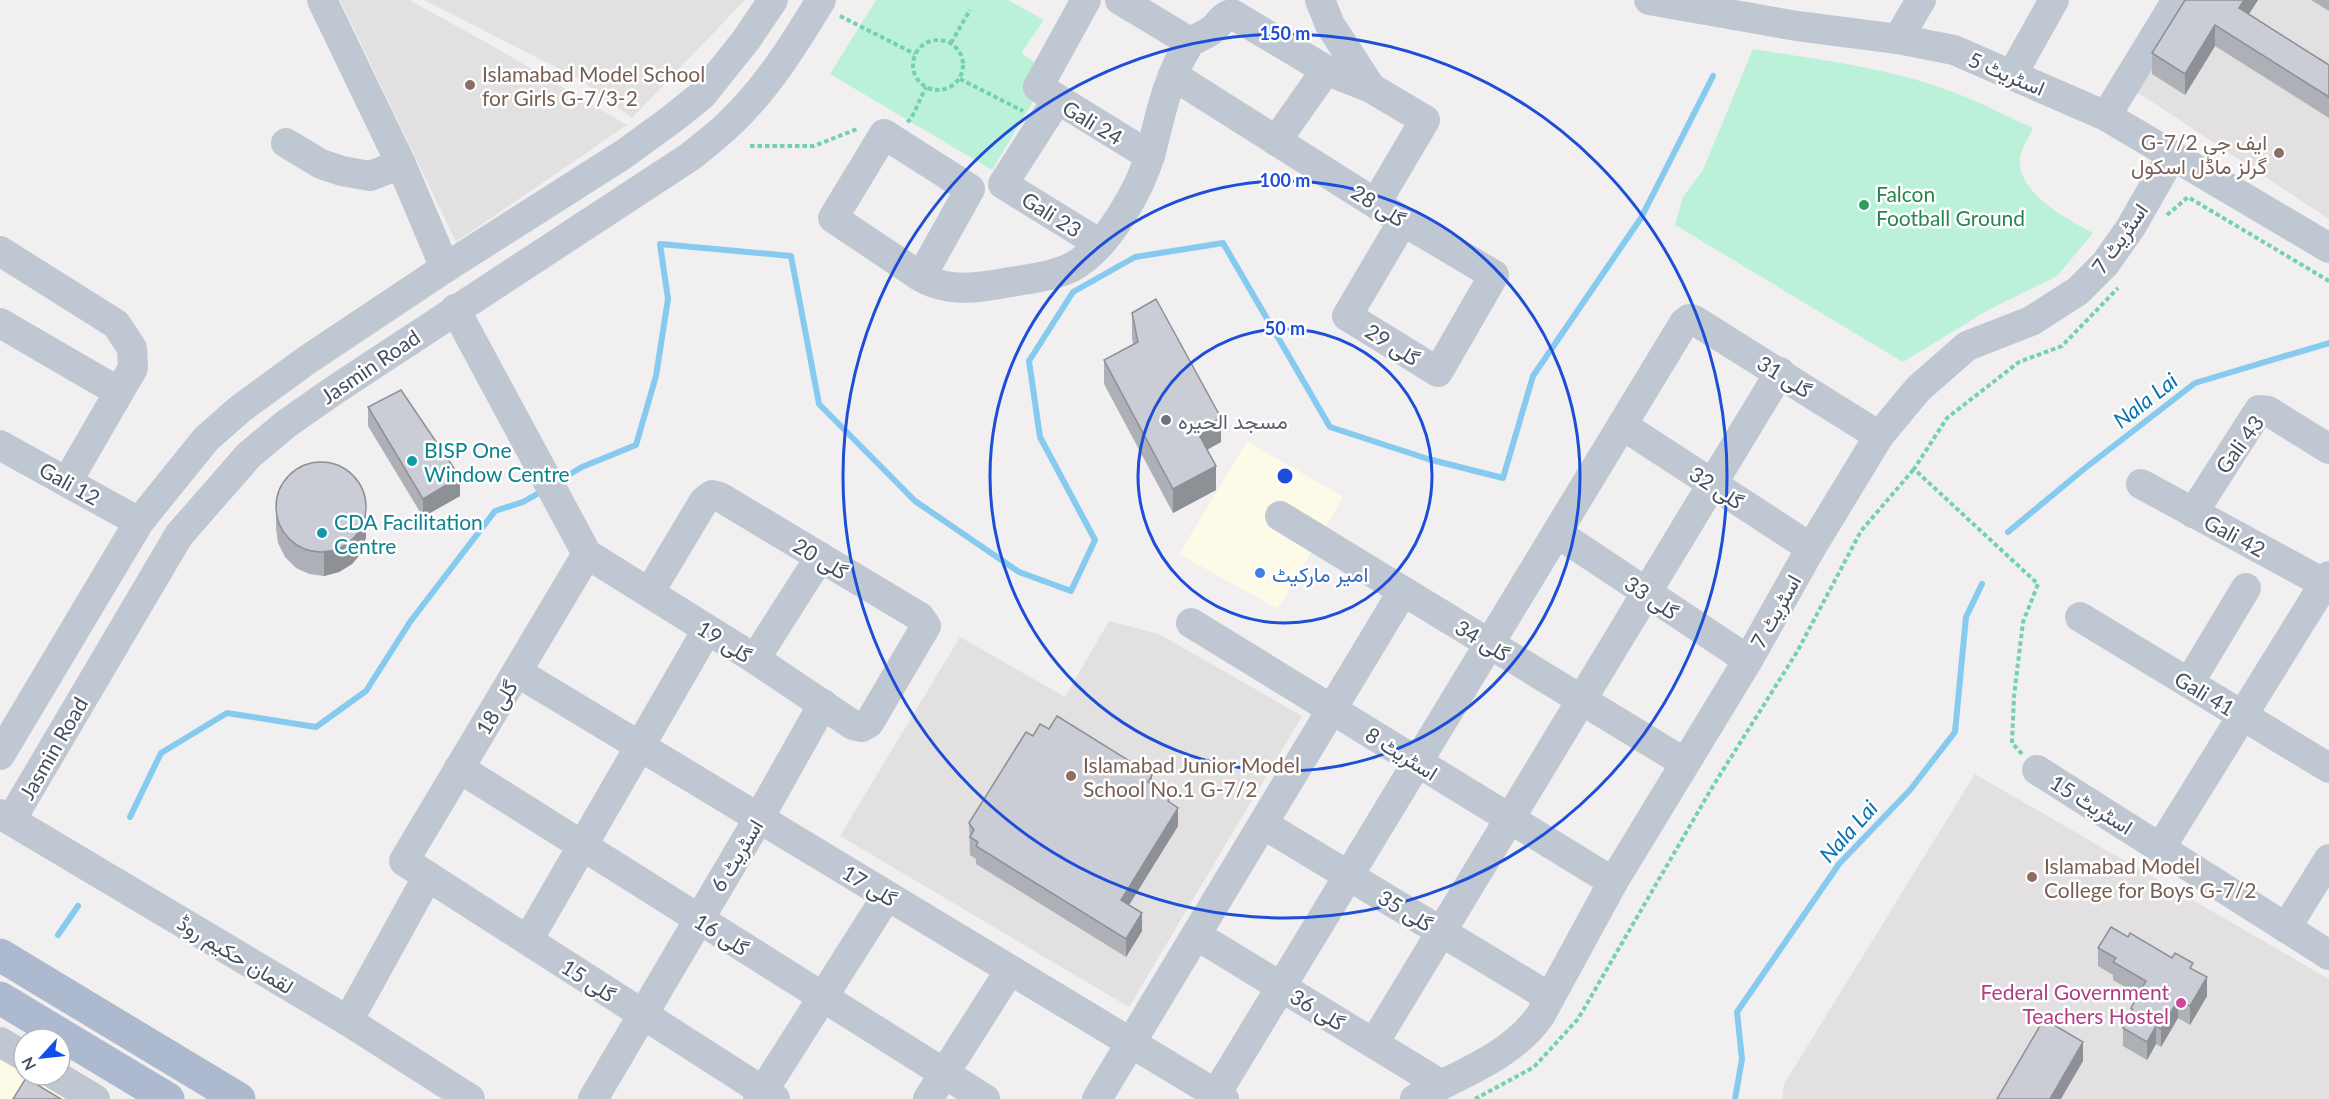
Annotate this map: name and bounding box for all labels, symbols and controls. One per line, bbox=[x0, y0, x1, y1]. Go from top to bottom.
text: 150 m bbox=[1260, 22, 1310, 44]
street label: اسٹریٹ 5 bbox=[1964, 46, 2049, 102]
place label: Islamabad Model School for Girls G-7/3-2 bbox=[482, 61, 705, 110]
marker: Islamabad Model School for Girls G-7/3-2 bbox=[463, 78, 477, 92]
street label: Gali 24 bbox=[1059, 94, 1127, 150]
place label: G-7/2 ایف جی گرلز ماڈل اسکول bbox=[2131, 129, 2267, 180]
marker: G-7/2 ایف جی گرلز ماڈل اسکول bbox=[2272, 146, 2286, 160]
text: 100 m bbox=[1260, 169, 1310, 191]
street label: گلی 28 bbox=[1347, 179, 1411, 232]
place label: Falcon Football Ground bbox=[1876, 181, 2025, 230]
street label: Gali 23 bbox=[1018, 186, 1086, 242]
marker: Falcon Football Ground bbox=[1857, 198, 1871, 212]
street label: اسٹریٹ 7 bbox=[2086, 198, 2154, 279]
text: 50 m bbox=[1265, 317, 1305, 339]
street label: گلی 29 bbox=[1361, 318, 1425, 371]
street label: Jasmin Road bbox=[316, 324, 424, 408]
street label: گلی 31 bbox=[1753, 350, 1817, 403]
water label: Nala Lai bbox=[2107, 367, 2183, 433]
place label: مسجد الحیرہ bbox=[1178, 408, 1288, 435]
street label: Gali 43 bbox=[2210, 410, 2268, 478]
marker: مسجد الحیرہ bbox=[1159, 413, 1173, 427]
place label: BISP One Window Centre bbox=[424, 437, 570, 486]
marker: BISP One Window Centre bbox=[405, 454, 419, 468]
street label: Gali 12 bbox=[35, 456, 105, 510]
street label: گلی 32 bbox=[1685, 460, 1749, 514]
centre of rings bbox=[1275, 466, 1295, 486]
place label: CDA Facilitation Centre bbox=[334, 509, 483, 558]
street label: Gali 42 bbox=[2200, 509, 2270, 561]
marker: CDA Facilitation Centre bbox=[315, 526, 329, 540]
street label: گلی 20 bbox=[789, 532, 853, 585]
place label: امیر مارکیٹ bbox=[1272, 561, 1368, 588]
marker: امیر مارکیٹ bbox=[1253, 566, 1267, 580]
street label: گلی 33 bbox=[1620, 570, 1684, 625]
street label: اسٹریٹ 7 bbox=[1745, 570, 1807, 653]
street label: گلی 34 bbox=[1451, 614, 1515, 667]
street label: گلی 19 bbox=[693, 615, 757, 668]
street label: Gali 41 bbox=[2171, 665, 2239, 721]
street label: گلی 18 bbox=[470, 675, 523, 739]
street label: Jasmin Road bbox=[14, 692, 92, 804]
street label: اسٹریٹ 8 bbox=[1360, 721, 1443, 787]
place label: Islamabad Junior Model School No.1 G-7/2 bbox=[1083, 752, 1300, 801]
marker: Islamabad Junior Model School No.1 G-7/2 bbox=[1064, 769, 1078, 783]
street label: اسٹریٹ 15 bbox=[2045, 769, 2138, 841]
water label: Nala Lai bbox=[1813, 794, 1883, 868]
street label: اسٹریٹ 6 bbox=[705, 814, 769, 897]
place label: Islamabad Model College for Boys G-7/2 bbox=[2044, 853, 2257, 902]
street label: گلی 17 bbox=[838, 859, 902, 912]
marker: Islamabad Model College for Boys G-7/2 bbox=[2025, 870, 2039, 884]
street label: گلی 35 bbox=[1374, 884, 1438, 937]
street label: گلی 16 bbox=[690, 908, 754, 961]
street label: لقمان حکیم روڈ bbox=[172, 910, 299, 1001]
street label: گلی 15 bbox=[557, 953, 621, 1007]
place label: Federal Government Teachers Hostel bbox=[1981, 979, 2169, 1028]
street label: گلی 36 bbox=[1286, 983, 1350, 1036]
marker: Federal Government Teachers Hostel bbox=[2174, 996, 2188, 1010]
north arrow bbox=[12, 1027, 72, 1087]
text: N bbox=[17, 1054, 39, 1074]

